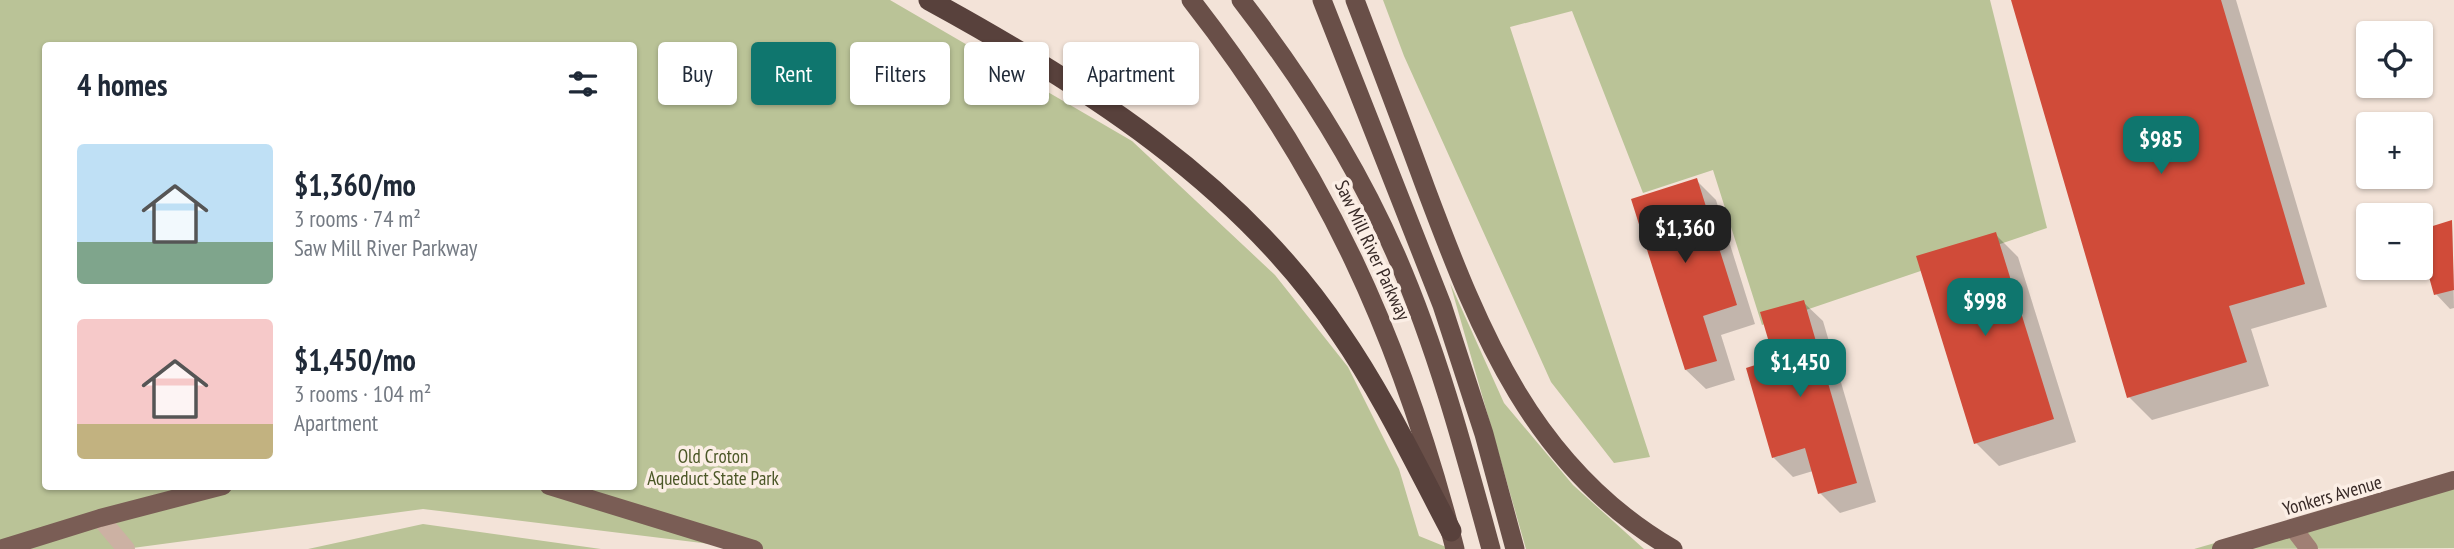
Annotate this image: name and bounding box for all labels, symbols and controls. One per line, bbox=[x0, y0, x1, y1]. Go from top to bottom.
map controls bbox=[2356, 21, 2433, 280]
button: locate bbox=[2356, 21, 2433, 98]
chip: Buy bbox=[658, 42, 737, 105]
chip: Rent bbox=[751, 42, 836, 105]
chip: Filters bbox=[850, 42, 950, 105]
chip: New bbox=[964, 42, 1049, 105]
chip: Apartment bbox=[1063, 42, 1199, 105]
text: 4 homes bbox=[77, 65, 168, 104]
icon: filters bbox=[564, 65, 602, 103]
button: + bbox=[2356, 112, 2433, 189]
pin: $985 bbox=[2120, 116, 2202, 176]
text: $985 bbox=[2139, 124, 2183, 153]
text: $1,360/mo bbox=[294, 165, 416, 204]
icon: home bbox=[133, 172, 217, 256]
street label: Saw Mill River Parkway bbox=[1330, 176, 1416, 325]
button: − bbox=[2356, 203, 2433, 280]
text: 3 rooms · 74 m² bbox=[294, 204, 421, 233]
pin: $1,360 bbox=[1628, 205, 1742, 265]
text: $1,360 bbox=[1655, 213, 1715, 242]
text: Saw Mill River Parkway bbox=[294, 233, 478, 262]
pin: $998 bbox=[1944, 278, 2026, 338]
text: $998 bbox=[1963, 286, 2007, 315]
text: $1,450/mo bbox=[294, 340, 416, 379]
pin: $1,450 bbox=[1743, 340, 1857, 399]
icon: home bbox=[133, 347, 217, 431]
text: $1,450 bbox=[1770, 347, 1830, 376]
text: 3 rooms · 104 m² bbox=[294, 379, 431, 408]
text: Apartment bbox=[294, 408, 378, 437]
park label: Old Croton Aqueduct State Park bbox=[647, 444, 779, 490]
street label: Yonkers Avenue bbox=[2280, 469, 2384, 521]

